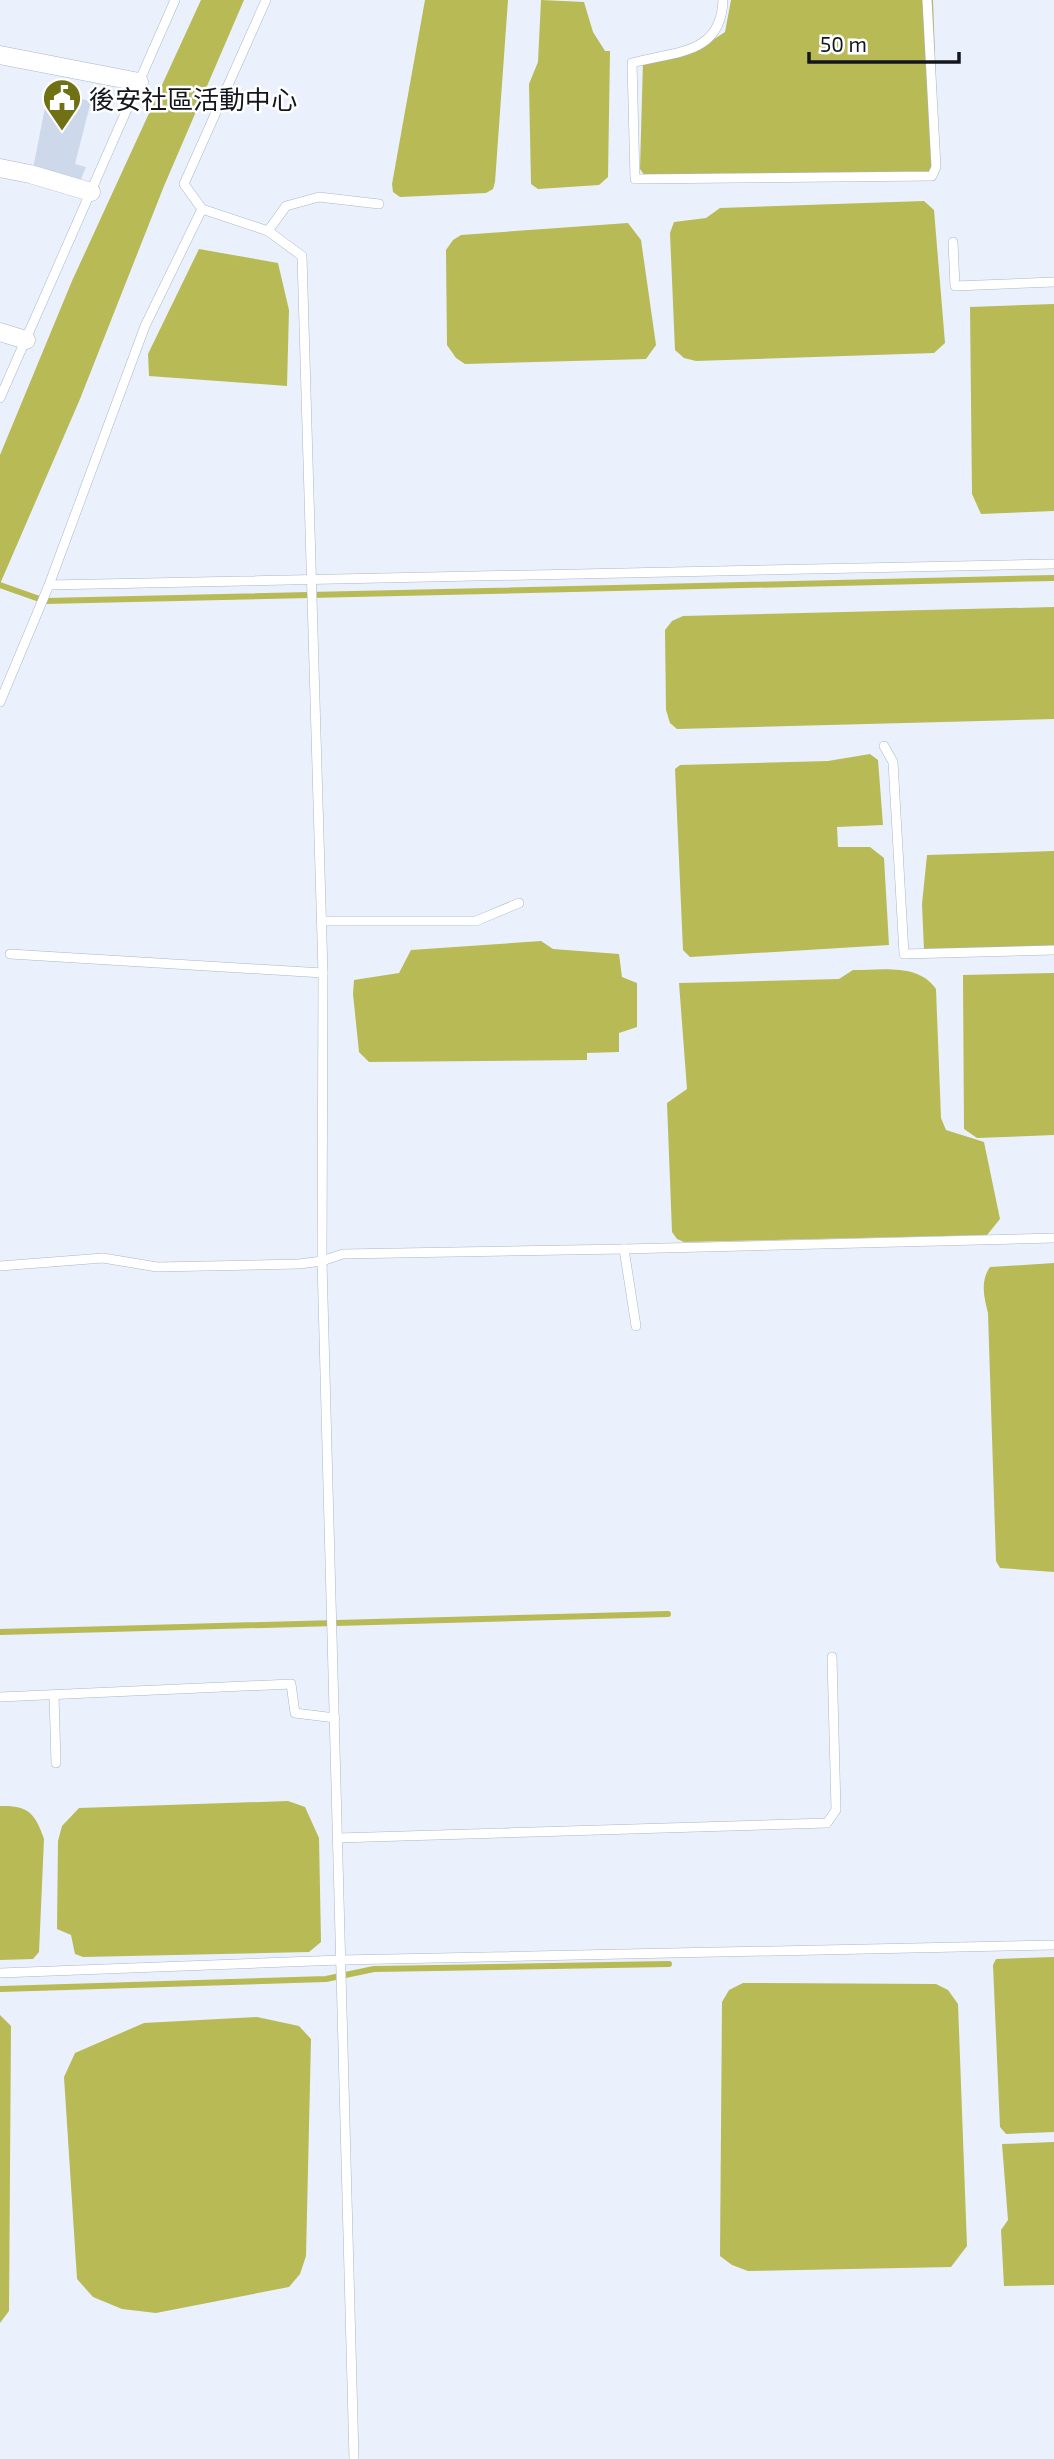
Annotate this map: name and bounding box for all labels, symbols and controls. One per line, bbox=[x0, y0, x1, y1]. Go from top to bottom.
scale bar bbox=[809, 21, 960, 65]
text: 50 m bbox=[820, 31, 867, 56]
public building icon: 後安社區活動中心 bbox=[41, 77, 83, 132]
place label: 後安社區活動中心 bbox=[89, 83, 297, 114]

